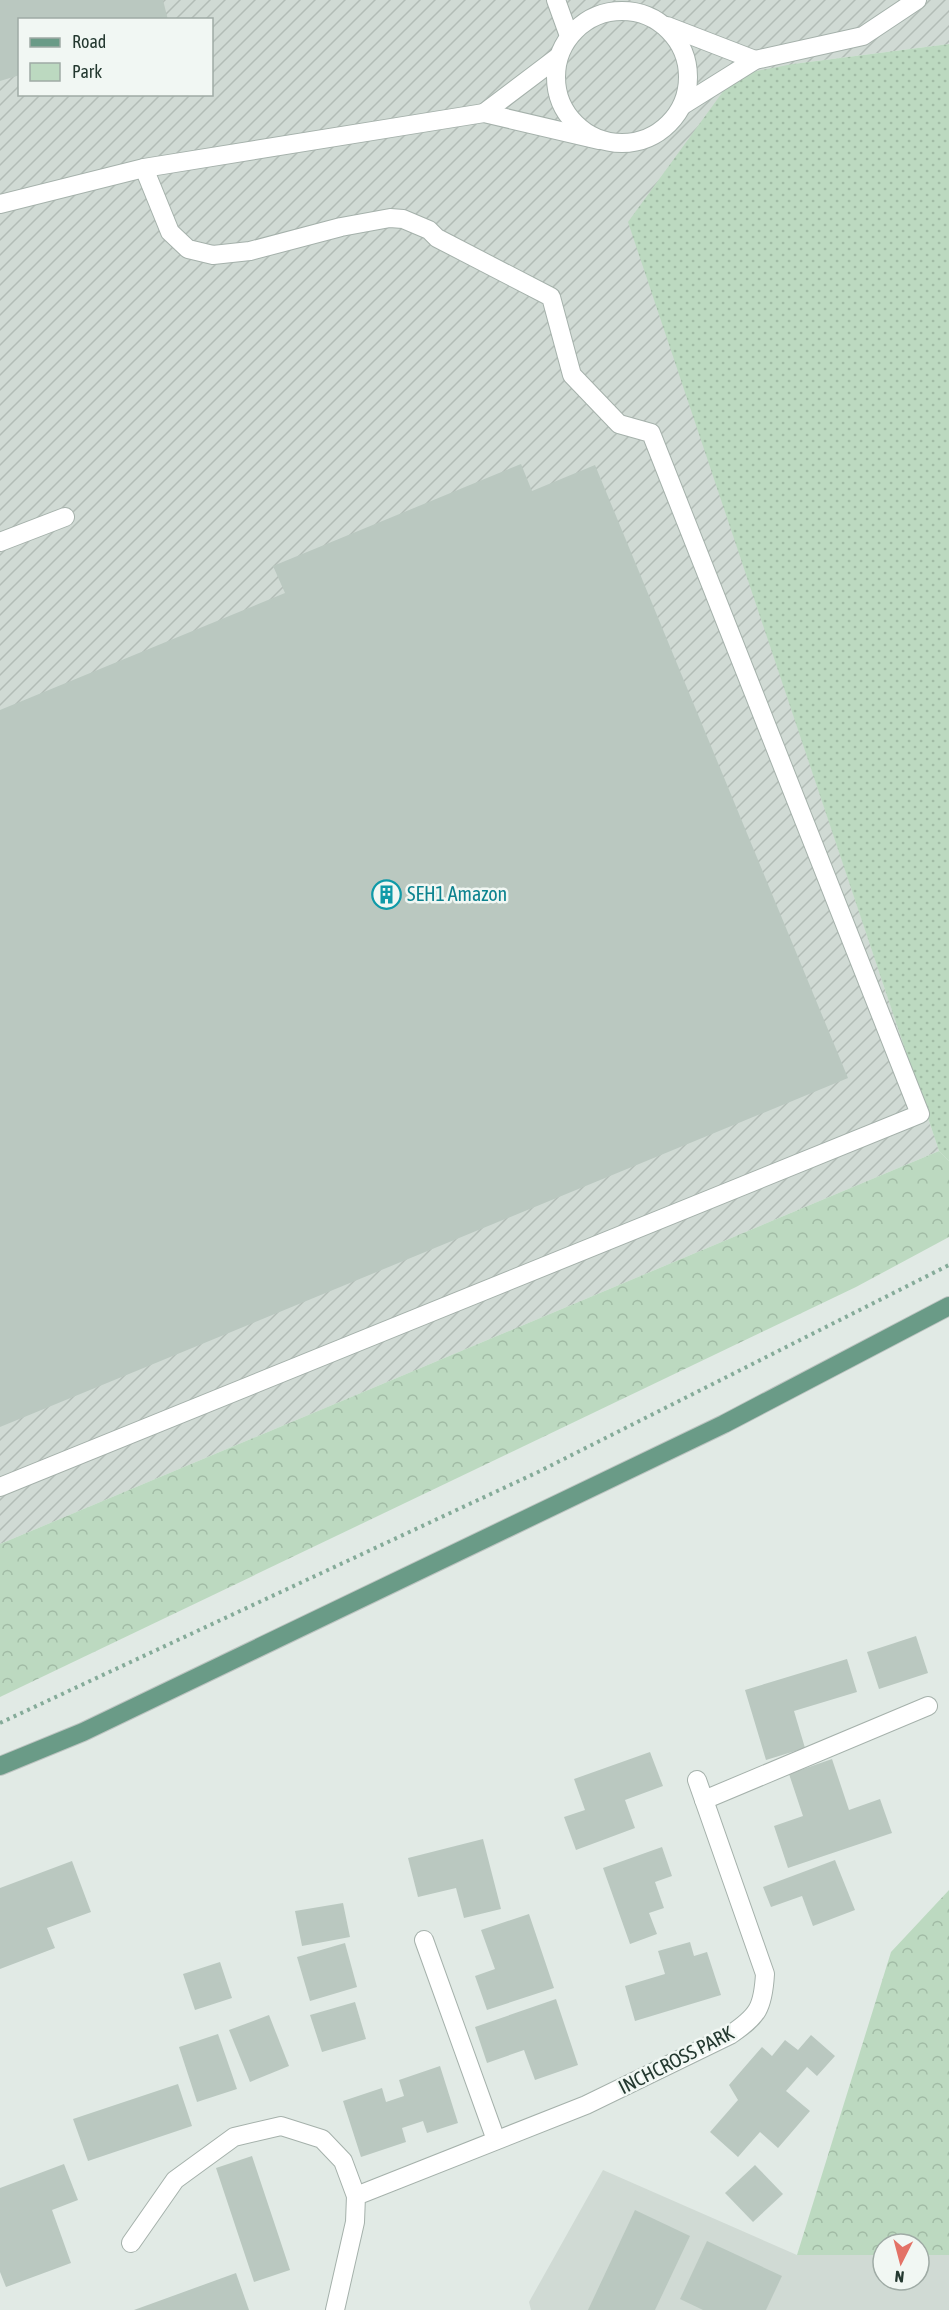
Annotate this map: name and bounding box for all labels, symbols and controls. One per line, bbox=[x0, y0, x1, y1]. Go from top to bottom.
legend bbox=[18, 18, 213, 96]
text: Road bbox=[72, 31, 106, 52]
text: Park bbox=[72, 61, 102, 82]
building icon: SEH1 Amazon bbox=[370, 878, 402, 910]
place label: SEH1 Amazon bbox=[407, 882, 507, 905]
street label: INCHCROSS PARK bbox=[614, 2021, 737, 2098]
north arrow bbox=[871, 2232, 931, 2292]
text: N bbox=[894, 2267, 905, 2286]

